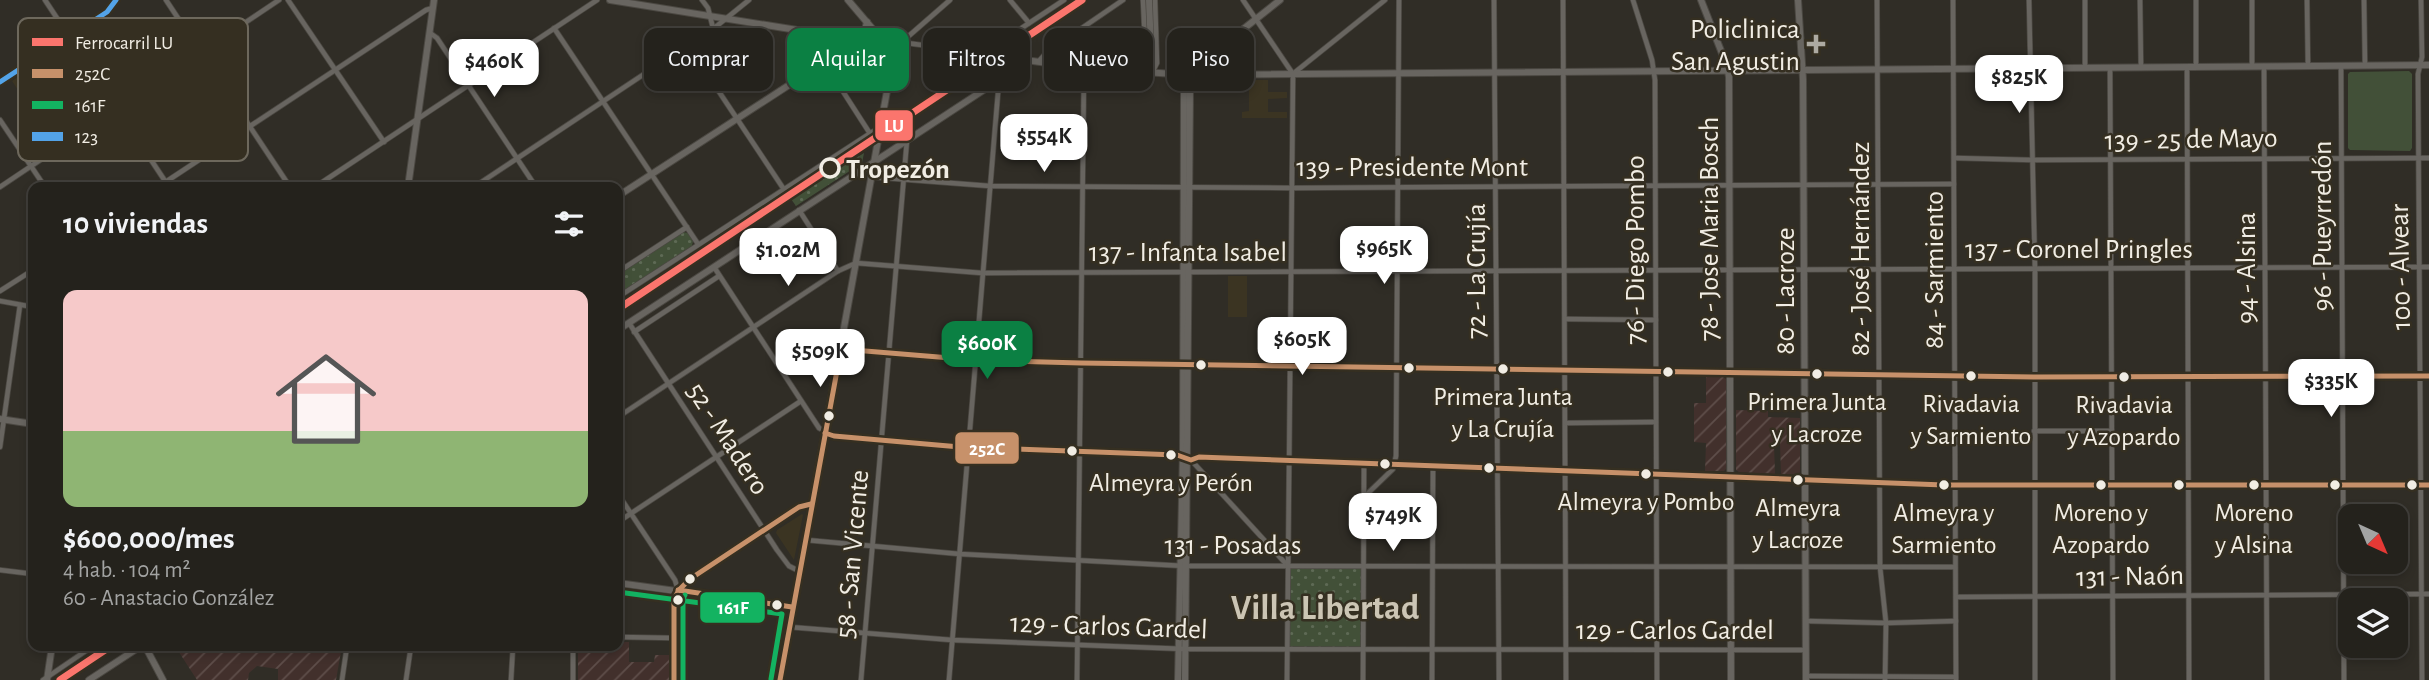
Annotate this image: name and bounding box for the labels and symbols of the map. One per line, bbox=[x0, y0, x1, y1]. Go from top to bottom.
place label: Policlinica San Agustin bbox=[1671, 16, 1800, 76]
legend bbox=[18, 18, 248, 161]
text: Ferrocarril LU bbox=[75, 34, 173, 53]
marker: Policlinica San Agustin bbox=[1806, 34, 1826, 54]
pin: $460K bbox=[445, 40, 543, 99]
pin: $825K bbox=[1970, 55, 2068, 115]
text: 252C bbox=[75, 65, 110, 84]
text: 161F bbox=[75, 97, 106, 116]
line badge: LU bbox=[874, 109, 914, 142]
pin: $554K bbox=[995, 114, 1093, 174]
text: LU bbox=[884, 117, 904, 136]
street label: 78 - Jose Maria Bosch bbox=[1696, 117, 1724, 341]
street label: 139 - 25 de Mayo bbox=[2104, 124, 2278, 156]
text: 123 bbox=[75, 128, 98, 147]
street label: 96 - Pueyrredón bbox=[2309, 141, 2337, 311]
street label: 82 - José Hernández bbox=[1847, 142, 1875, 356]
street label: 139 - Presidente Mont bbox=[1296, 154, 1528, 182]
street label: 76 - Diego Pombo bbox=[1622, 155, 1650, 345]
place label: Tropezón bbox=[846, 156, 950, 184]
marker: Tropezón bbox=[820, 158, 840, 178]
street label: 84 - Sarmiento bbox=[1921, 191, 1949, 349]
street label: 72 - La Crujía bbox=[1463, 203, 1491, 339]
street label: 100 - Alvear bbox=[2386, 204, 2416, 330]
street label: 94 - Alsina bbox=[2233, 212, 2261, 324]
pin: $965K bbox=[1335, 226, 1433, 286]
street label: 80 - Lacroze bbox=[1772, 227, 1800, 355]
pin: $1.02M bbox=[731, 229, 845, 288]
street label: 137 - Coronel Pringles bbox=[1965, 236, 2193, 264]
street label: 137 - Infanta Isabel bbox=[1089, 239, 1287, 267]
pin: $605K bbox=[1253, 318, 1351, 377]
pin: $600K bbox=[938, 322, 1036, 381]
pin: $509K bbox=[771, 330, 869, 389]
unlabelled marker bbox=[1194, 358, 1208, 372]
pin: $335K bbox=[2282, 360, 2380, 419]
unlabelled marker bbox=[1402, 361, 1416, 375]
marker: Primera Junta y La Crujía bbox=[1496, 362, 1510, 376]
unlabelled marker bbox=[1661, 365, 1675, 379]
marker: Primera Junta y Lacroze bbox=[1810, 367, 1824, 381]
marker: Rivadavia y Sarmiento bbox=[1964, 369, 1978, 383]
marker: Rivadavia y Azopardo bbox=[2117, 370, 2131, 384]
street label: 52 - Madero bbox=[681, 378, 774, 500]
place label: Primera Junta y La Crujía bbox=[1433, 384, 1573, 442]
place label: Primera Junta y Lacroze bbox=[1747, 389, 1887, 447]
place label: Rivadavia y Sarmiento bbox=[1910, 391, 2031, 449]
place label: Rivadavia y Azopardo bbox=[2066, 392, 2181, 450]
unlabelled marker bbox=[822, 409, 836, 423]
line badge: 252C bbox=[954, 431, 1020, 465]
text: 252C bbox=[969, 440, 1005, 459]
unlabelled marker bbox=[1065, 444, 1079, 458]
marker: Almeyra y Perón bbox=[1164, 448, 1178, 462]
unlabelled marker bbox=[1378, 457, 1392, 471]
unlabelled marker bbox=[1482, 461, 1496, 475]
marker: Almeyra y Pombo bbox=[1639, 467, 1653, 481]
street label: 58 - San Vicente bbox=[832, 469, 874, 640]
place label: Almeyra y Perón bbox=[1089, 470, 1253, 496]
marker: Almeyra y Lacroze bbox=[1791, 473, 1805, 487]
marker: Almeyra y Sarmiento bbox=[1937, 478, 1951, 492]
marker: Moreno y Azopardo bbox=[2094, 478, 2108, 492]
unlabelled marker bbox=[2172, 478, 2186, 492]
marker: Moreno y Alsina bbox=[2247, 478, 2261, 492]
unlabelled marker bbox=[2328, 478, 2342, 492]
unlabelled marker bbox=[2405, 478, 2419, 492]
place label: Almeyra y Pombo bbox=[1557, 489, 1735, 515]
pin: $749K bbox=[1344, 494, 1442, 553]
place label: Almeyra y Lacroze bbox=[1751, 495, 1844, 553]
place label: Almeyra y Sarmiento bbox=[1891, 500, 1997, 558]
place label: Moreno y Azopardo bbox=[2052, 500, 2150, 558]
place label: Moreno y Alsina bbox=[2214, 500, 2294, 558]
north arrow bbox=[2338, 504, 2408, 574]
street label: 131 - Posadas bbox=[1165, 532, 1301, 560]
street label: 131 - Naón bbox=[2076, 562, 2184, 592]
unlabelled marker bbox=[683, 572, 697, 586]
line badge: 161F bbox=[699, 591, 766, 624]
district label: Villa Libertad bbox=[1231, 591, 1419, 626]
unlabelled marker bbox=[671, 593, 685, 607]
unlabelled marker bbox=[770, 598, 784, 612]
text: 161F bbox=[717, 599, 749, 618]
street label: 129 - Carlos Gardel bbox=[1010, 610, 1208, 644]
street label: 129 - Carlos Gardel bbox=[1576, 617, 1774, 645]

